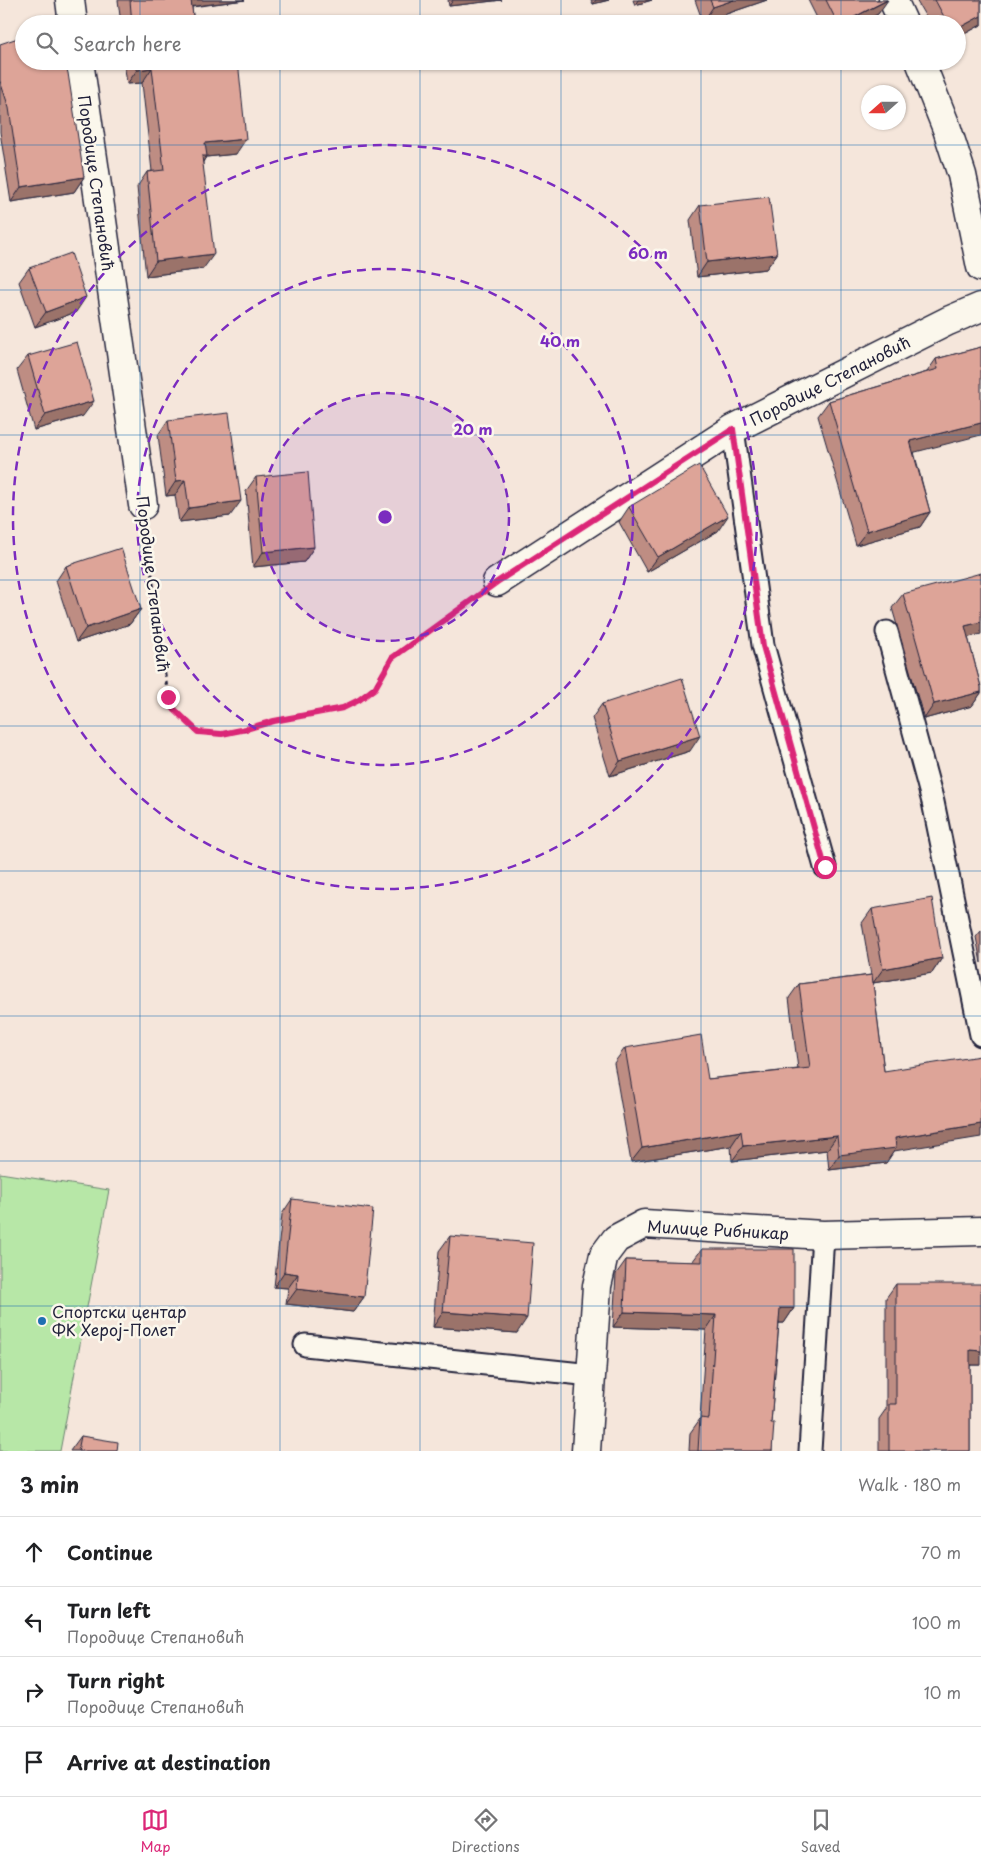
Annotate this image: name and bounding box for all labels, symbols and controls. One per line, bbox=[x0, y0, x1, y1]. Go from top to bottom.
search box bbox=[15, 15, 966, 70]
icon: search bbox=[33, 29, 61, 57]
text: Search here bbox=[73, 29, 182, 57]
north arrow bbox=[861, 85, 906, 130]
street label: Породице Степановић bbox=[73, 93, 121, 272]
text: 60 m bbox=[628, 241, 668, 264]
text: 40 m bbox=[540, 329, 580, 352]
street label: Породице Степановић bbox=[745, 329, 914, 431]
text: 20 m bbox=[454, 417, 492, 440]
street label: Породице Степановић bbox=[131, 495, 177, 673]
centre of rings bbox=[376, 508, 394, 526]
route end bbox=[157, 686, 180, 709]
route start bbox=[814, 856, 837, 879]
street label: Милице Рибникар bbox=[646, 1213, 790, 1245]
place label: Спортски центар ФК Херој-Полет bbox=[52, 1299, 187, 1341]
marker: Спортски центар ФК Херој-Полет bbox=[36, 1315, 48, 1327]
text: 3 min bbox=[20, 1468, 79, 1500]
text: Walk · 180 m bbox=[858, 1472, 961, 1496]
icon: ahead bbox=[20, 1538, 48, 1566]
text: Continue bbox=[67, 1538, 153, 1566]
text: 70 m bbox=[921, 1540, 961, 1564]
text: Turn left bbox=[67, 1596, 151, 1624]
icon: left bbox=[20, 1608, 48, 1636]
text: 100 m bbox=[912, 1610, 961, 1634]
text: Породице Степановић bbox=[67, 1624, 244, 1648]
text: Turn right bbox=[67, 1666, 165, 1694]
icon: right bbox=[20, 1678, 48, 1706]
text: 10 m bbox=[924, 1680, 961, 1704]
text: Породице Степановић bbox=[67, 1694, 244, 1718]
icon: arrive bbox=[20, 1748, 48, 1776]
text: Arrive at destination bbox=[67, 1748, 271, 1776]
tab: Map bbox=[141, 1806, 170, 1857]
tab: Directions bbox=[452, 1806, 520, 1857]
tab: Saved bbox=[801, 1806, 840, 1857]

